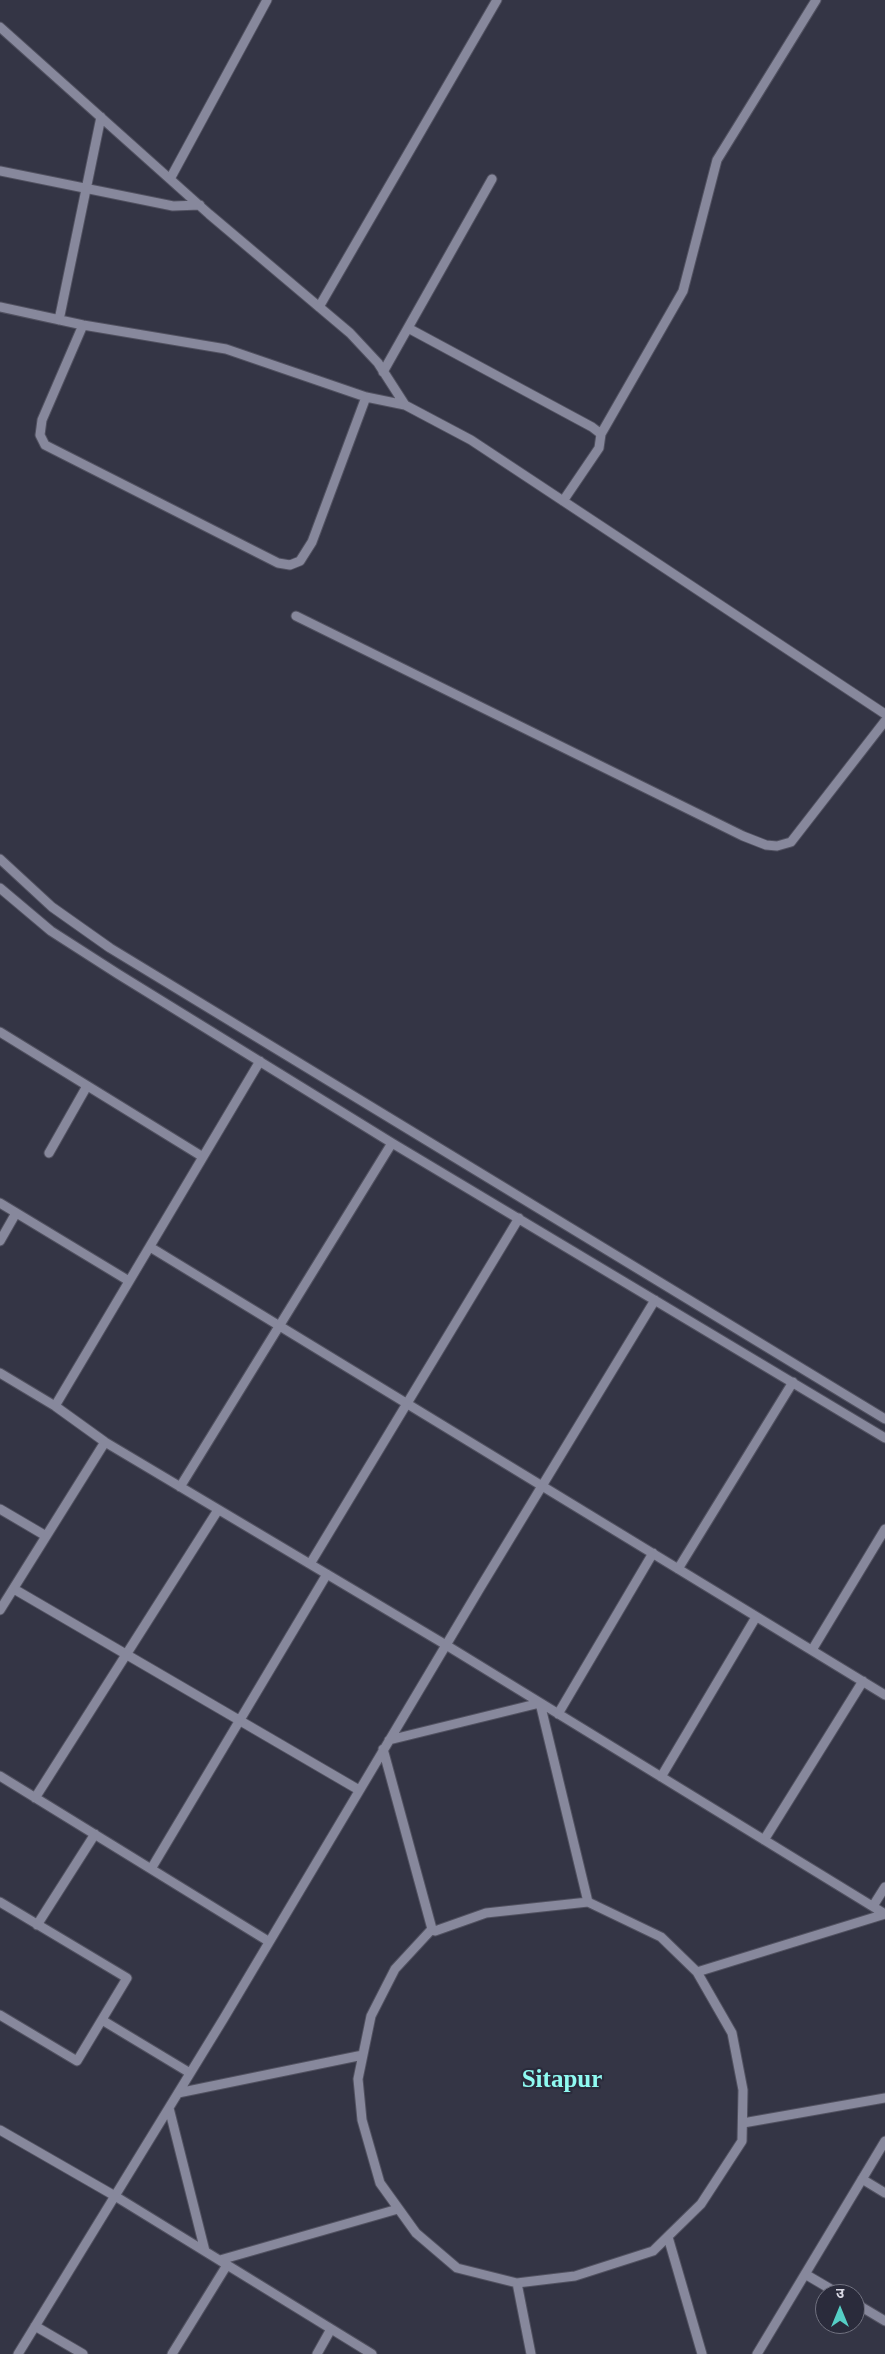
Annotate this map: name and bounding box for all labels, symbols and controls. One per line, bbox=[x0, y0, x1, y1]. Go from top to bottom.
district label: Sitapur bbox=[517, 2066, 607, 2096]
north arrow bbox=[815, 2284, 865, 2334]
text: उ bbox=[836, 2285, 844, 2304]

